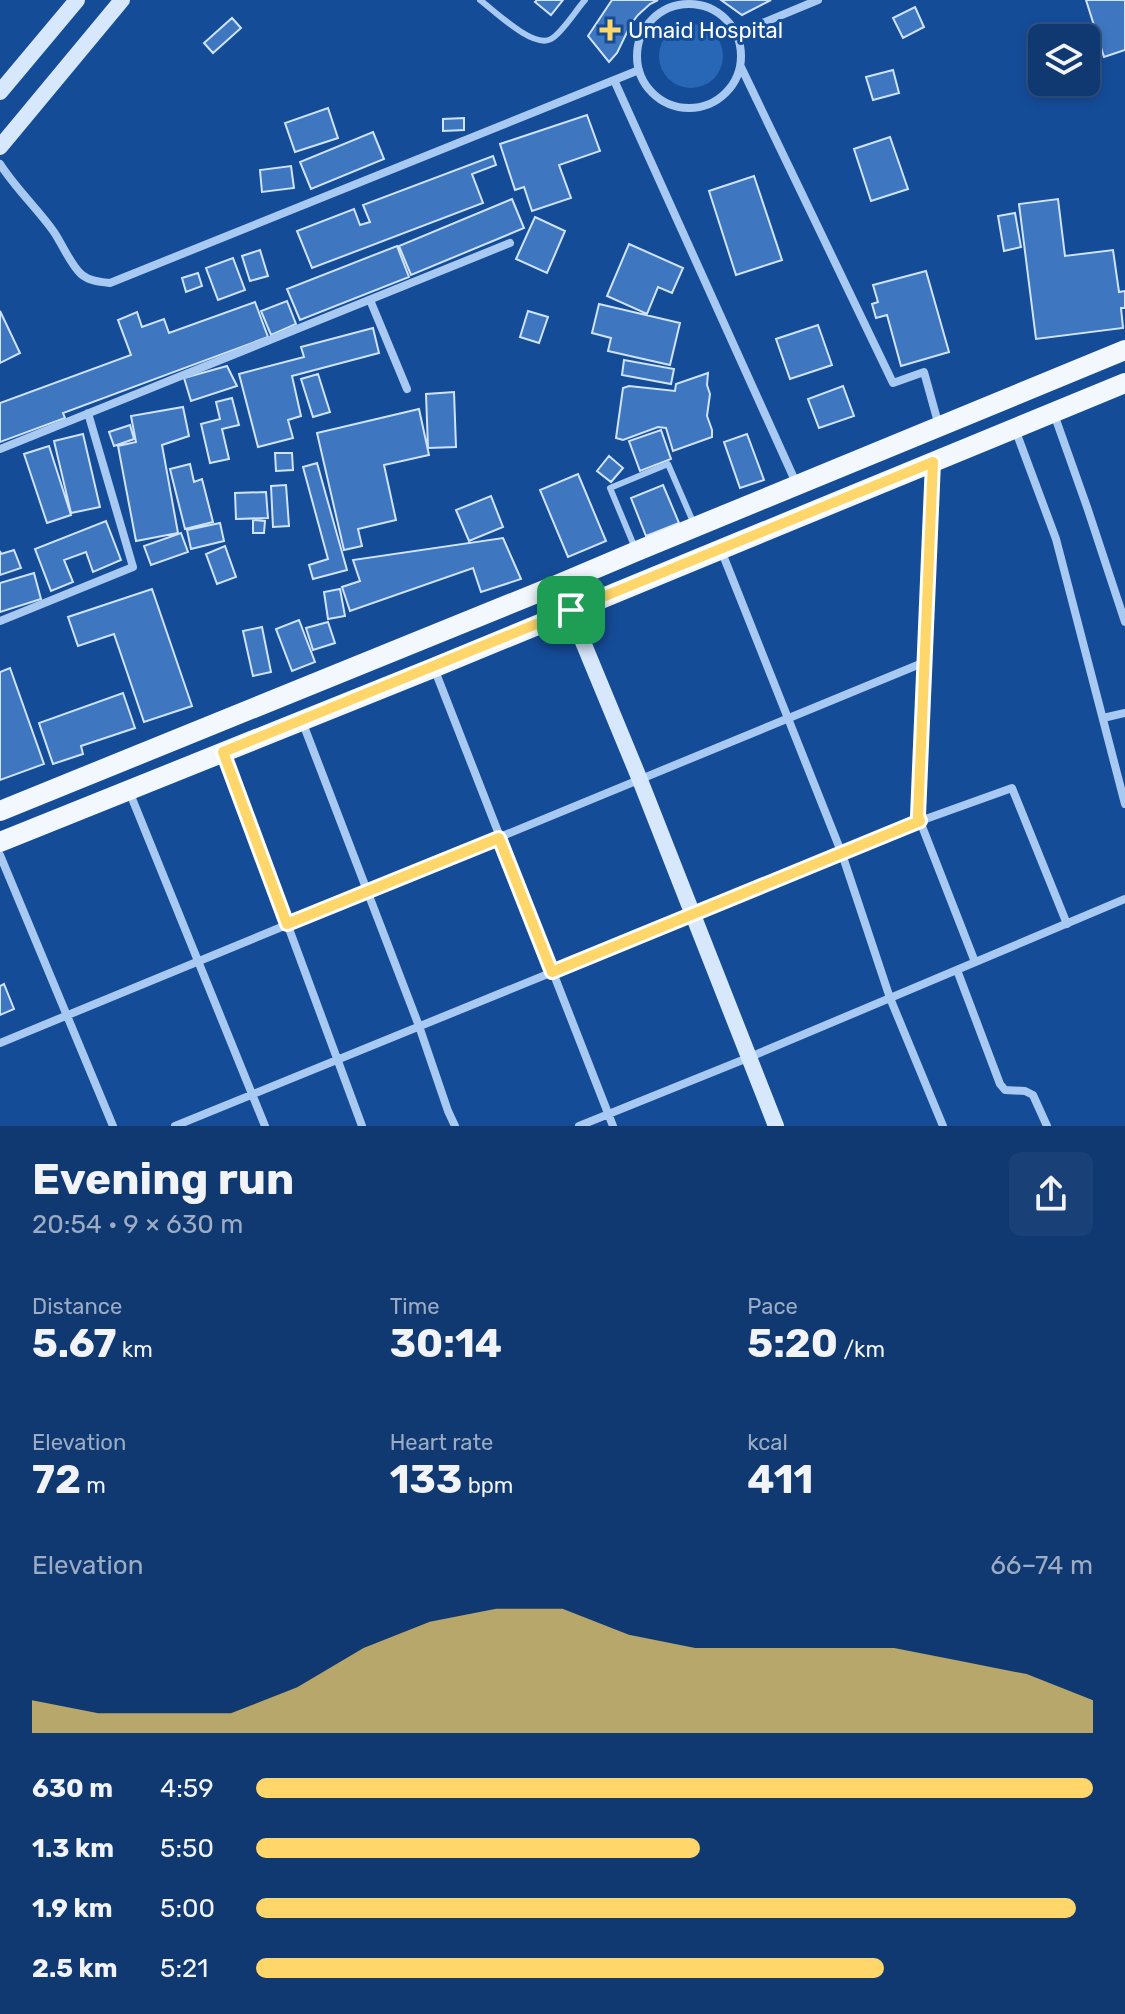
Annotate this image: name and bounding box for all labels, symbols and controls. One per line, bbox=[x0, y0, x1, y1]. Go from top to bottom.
place label: Umaid Hospital bbox=[628, 17, 783, 44]
marker: Umaid Hospital bbox=[599, 19, 621, 41]
map controls bbox=[1028, 24, 1100, 96]
button: layers bbox=[1028, 24, 1100, 96]
pin bbox=[537, 576, 605, 644]
icon: arrive bbox=[549, 588, 593, 632]
button: share bbox=[1009, 1152, 1093, 1236]
text: Evening run bbox=[32, 1153, 294, 1205]
text: 20:54 · 9 × 630 m bbox=[32, 1209, 243, 1240]
text: Distance bbox=[32, 1293, 122, 1320]
text: Time bbox=[390, 1293, 440, 1320]
text: Pace bbox=[747, 1293, 798, 1320]
text: 5.67 bbox=[32, 1320, 116, 1367]
text: 30:14 bbox=[390, 1320, 502, 1367]
text: 5:20 bbox=[747, 1320, 838, 1367]
text: km bbox=[116, 1336, 153, 1363]
text: /km bbox=[838, 1336, 885, 1363]
text: Elevation bbox=[32, 1429, 126, 1456]
text: Heart rate bbox=[390, 1429, 493, 1456]
text: kcal bbox=[747, 1429, 788, 1456]
text: 72 bbox=[32, 1456, 81, 1503]
text: 133 bbox=[390, 1456, 462, 1503]
text: 411 bbox=[747, 1456, 813, 1503]
text: m bbox=[81, 1472, 106, 1499]
text: bpm bbox=[462, 1472, 513, 1499]
text: Elevation bbox=[32, 1550, 143, 1581]
text: 66–74 m bbox=[990, 1550, 1093, 1581]
text: 630 m bbox=[32, 1773, 113, 1804]
text: 4:59 bbox=[160, 1773, 214, 1804]
text: 1.3 km bbox=[32, 1833, 114, 1864]
text: 5:50 bbox=[160, 1833, 214, 1864]
text: 1.9 km bbox=[32, 1893, 113, 1924]
text: 5:00 bbox=[160, 1893, 215, 1924]
text: 2.5 km bbox=[32, 1953, 118, 1984]
text: 5:21 bbox=[160, 1953, 209, 1984]

